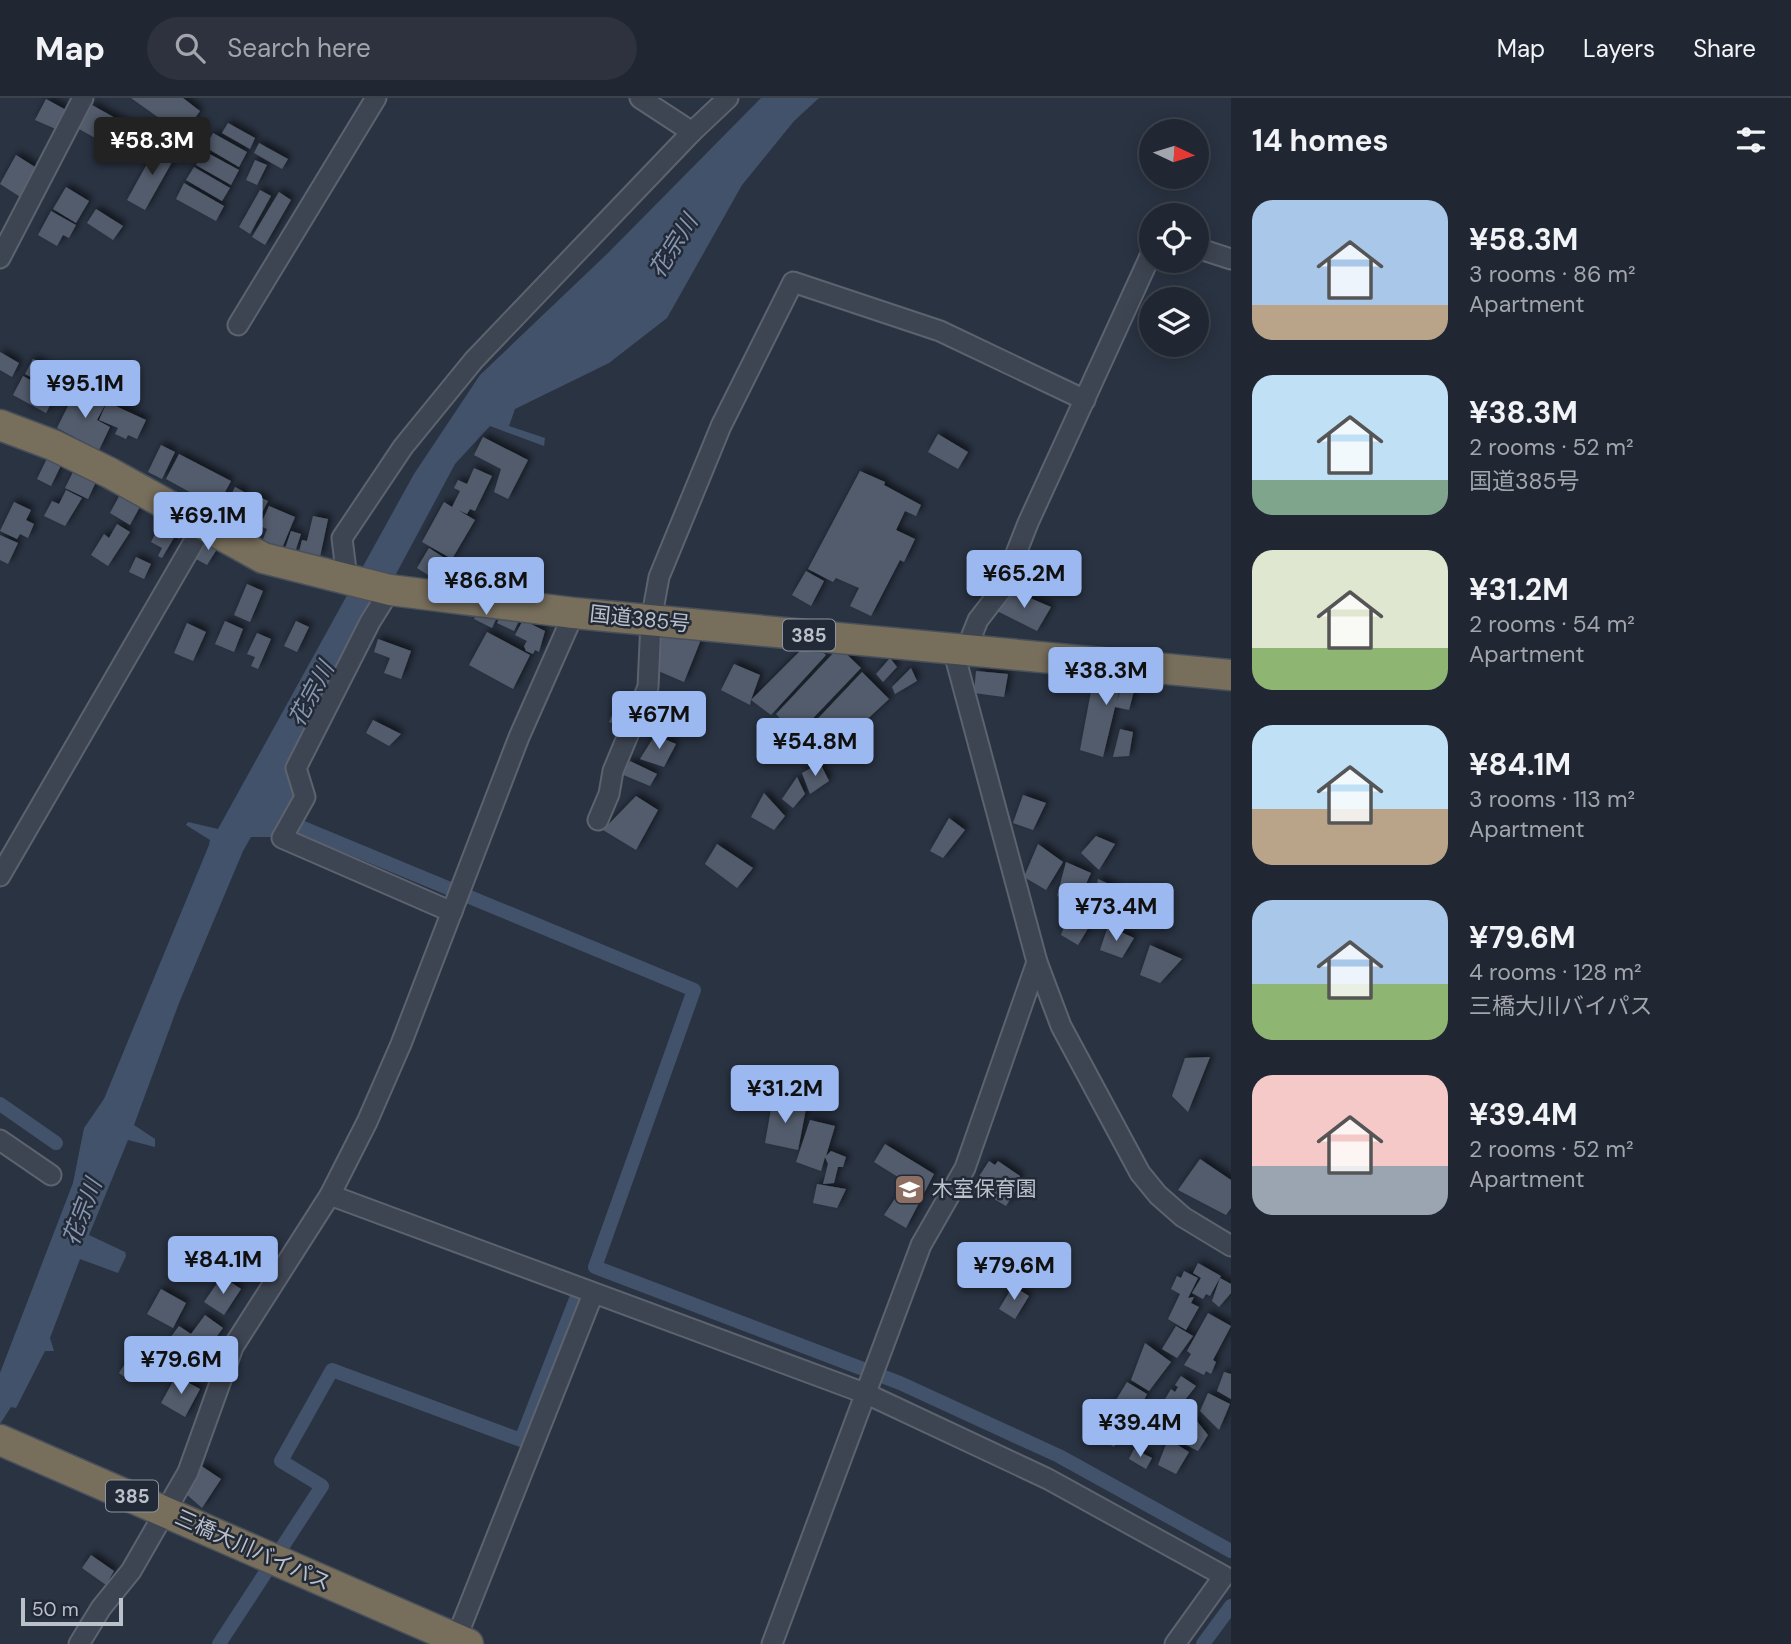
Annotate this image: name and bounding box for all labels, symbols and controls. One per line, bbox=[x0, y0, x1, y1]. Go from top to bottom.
search box bbox=[147, 17, 637, 80]
text: Map bbox=[35, 27, 105, 70]
icon: search bbox=[171, 29, 209, 67]
text: Search here bbox=[227, 31, 371, 65]
text: Map bbox=[1497, 33, 1545, 64]
text: Layers bbox=[1583, 33, 1655, 64]
text: Share bbox=[1693, 33, 1756, 64]
pin: ¥58.3M bbox=[95, 118, 209, 177]
north arrow bbox=[1139, 119, 1209, 189]
map controls bbox=[1139, 119, 1209, 357]
text: 14 homes bbox=[1252, 121, 1389, 160]
icon: filters bbox=[1732, 121, 1770, 159]
text: ¥58.3M bbox=[110, 125, 194, 155]
button: locate bbox=[1139, 203, 1209, 273]
water label: 花宗川 bbox=[642, 206, 706, 283]
text: ¥58.3M bbox=[1469, 220, 1578, 259]
icon: home bbox=[1308, 228, 1392, 312]
text: 3 rooms · 86 m² bbox=[1469, 259, 1636, 289]
button: layers bbox=[1139, 287, 1209, 357]
text: Apartment bbox=[1469, 289, 1584, 319]
pin: ¥95.1M bbox=[28, 360, 142, 420]
text: ¥95.1M bbox=[46, 368, 124, 398]
text: ¥38.3M bbox=[1469, 393, 1578, 432]
icon: home bbox=[1308, 403, 1392, 487]
text: 2 rooms · 52 m² bbox=[1469, 432, 1634, 462]
text: 国道385号 bbox=[1469, 466, 1580, 496]
pin: ¥69.1M bbox=[151, 492, 265, 552]
text: ¥69.1M bbox=[170, 500, 246, 530]
pin: ¥65.2M bbox=[967, 550, 1081, 610]
pin: ¥86.8M bbox=[429, 558, 543, 617]
text: ¥65.2M bbox=[983, 558, 1065, 588]
text: ¥86.8M bbox=[444, 565, 528, 595]
text: ¥31.2M bbox=[1469, 570, 1569, 609]
icon: home bbox=[1308, 578, 1392, 662]
street label: 国道385号 bbox=[588, 600, 692, 638]
text: 2 rooms · 54 m² bbox=[1469, 609, 1635, 639]
road number: 385 bbox=[783, 620, 835, 650]
text: Apartment bbox=[1469, 639, 1584, 669]
pin: ¥38.3M bbox=[1049, 648, 1163, 707]
water label: 花宗川 bbox=[282, 654, 342, 732]
text: ¥38.3M bbox=[1064, 655, 1148, 685]
pin: ¥67M bbox=[618, 692, 700, 751]
text: ¥67M bbox=[628, 699, 690, 729]
pin: ¥54.8M bbox=[758, 718, 872, 778]
text: ¥54.8M bbox=[773, 726, 857, 756]
text: ¥84.1M bbox=[1469, 745, 1571, 784]
icon: home bbox=[1308, 753, 1392, 837]
text: 3 rooms · 113 m² bbox=[1469, 784, 1635, 814]
text: Apartment bbox=[1469, 814, 1584, 844]
pin: ¥73.4M bbox=[1059, 884, 1173, 943]
text: ¥73.4M bbox=[1075, 891, 1157, 921]
text: ¥79.6M bbox=[1469, 918, 1576, 957]
icon: home bbox=[1308, 928, 1392, 1012]
text: 4 rooms · 128 m² bbox=[1469, 957, 1641, 987]
text: 三橋大川バイパス bbox=[1469, 991, 1653, 1021]
pin: ¥31.2M bbox=[728, 1066, 842, 1125]
text: ¥31.2M bbox=[747, 1073, 823, 1103]
text: ¥39.4M bbox=[1469, 1095, 1578, 1134]
icon: home bbox=[1308, 1103, 1392, 1187]
text: 2 rooms · 52 m² bbox=[1469, 1134, 1634, 1164]
text: Apartment bbox=[1469, 1164, 1584, 1194]
water label: 花宗川 bbox=[56, 1172, 109, 1250]
school or university icon: 木室保育園 bbox=[892, 1172, 926, 1206]
place label: 木室保育園 bbox=[932, 1175, 1037, 1203]
pin: ¥84.1M bbox=[166, 1236, 280, 1296]
pin: ¥79.6M bbox=[957, 1242, 1071, 1302]
text: ¥84.1M bbox=[184, 1244, 262, 1274]
text: ¥79.6M bbox=[973, 1250, 1055, 1280]
pin: ¥79.6M bbox=[124, 1336, 238, 1396]
text: ¥79.6M bbox=[140, 1344, 222, 1374]
pin: ¥39.4M bbox=[1083, 1400, 1197, 1459]
text: ¥39.4M bbox=[1098, 1407, 1182, 1437]
road number: 385 bbox=[106, 1480, 158, 1512]
street label: 三橋大川バイパス bbox=[171, 1503, 335, 1597]
scale bar bbox=[21, 1595, 122, 1627]
text: 50 m bbox=[32, 1597, 79, 1622]

